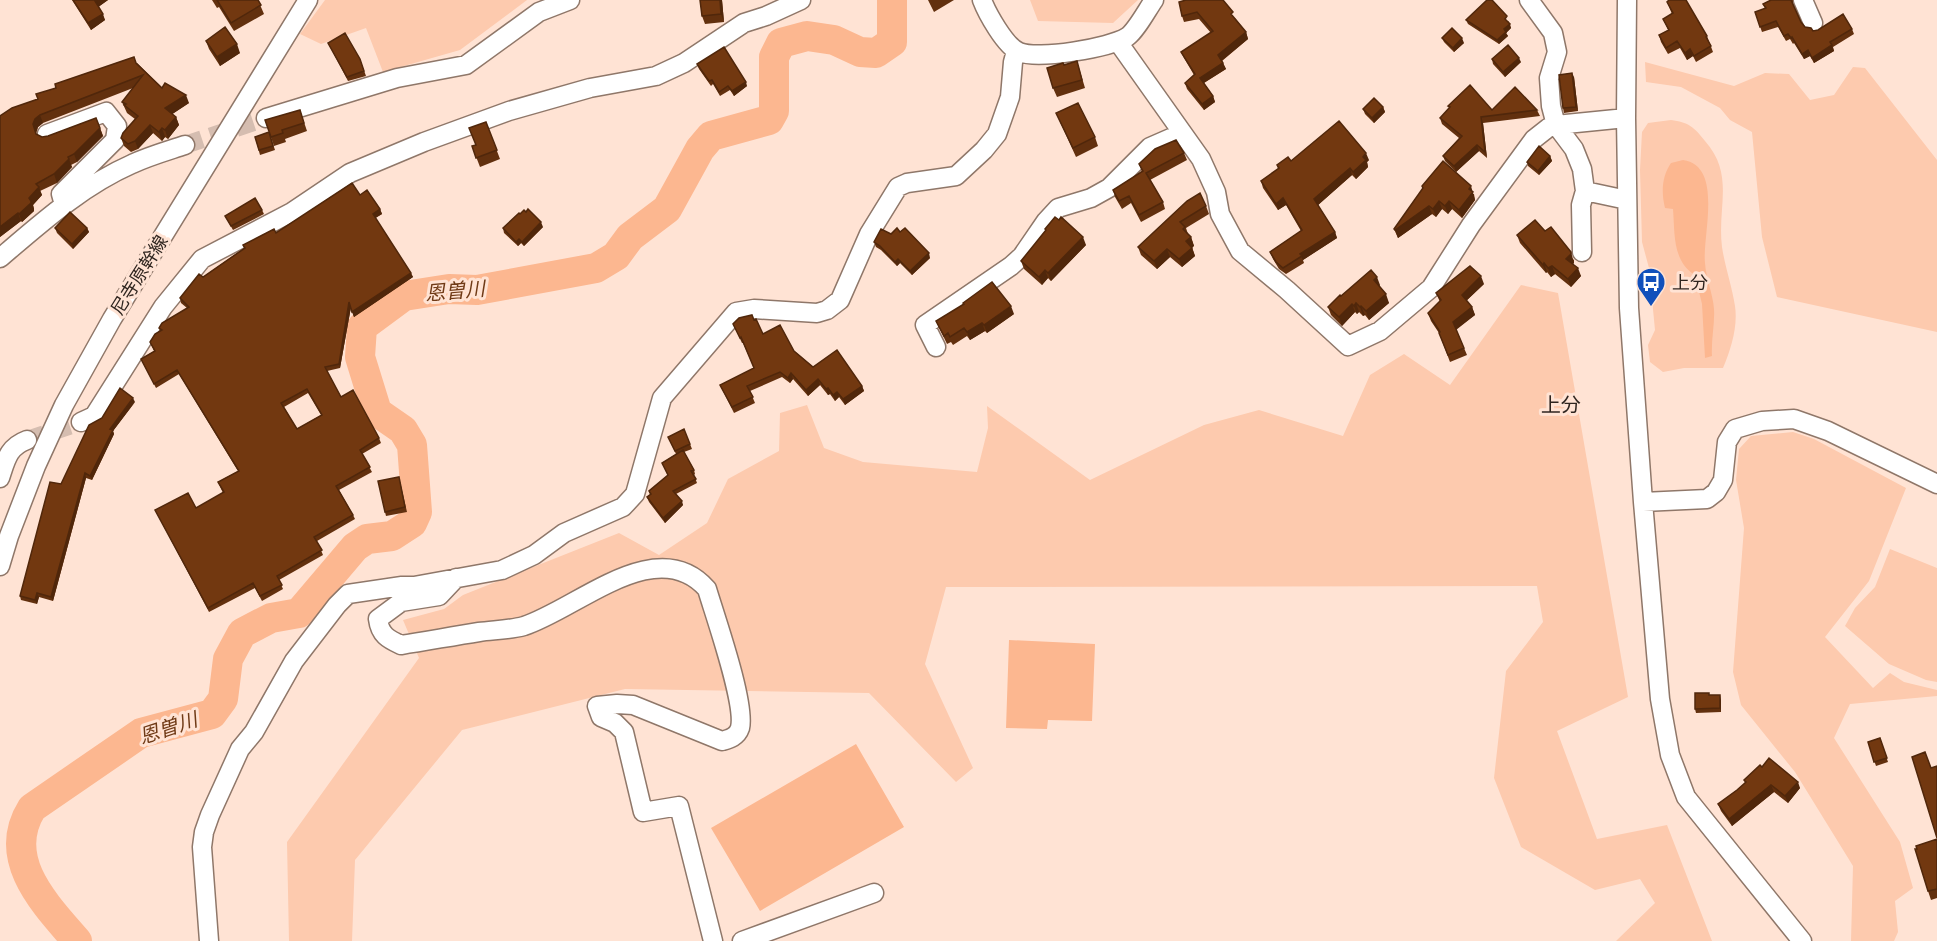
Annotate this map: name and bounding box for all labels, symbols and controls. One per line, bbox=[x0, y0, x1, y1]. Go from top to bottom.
street label: 尼寺原幹線 bbox=[105, 230, 173, 320]
bus stop icon: 上分 bbox=[1635, 266, 1667, 308]
place label: 上分 bbox=[1672, 270, 1708, 295]
water label: 恩曽川 bbox=[424, 274, 488, 308]
district label: 上分 bbox=[1541, 391, 1581, 419]
water label: 恩曽川 bbox=[135, 705, 203, 751]

